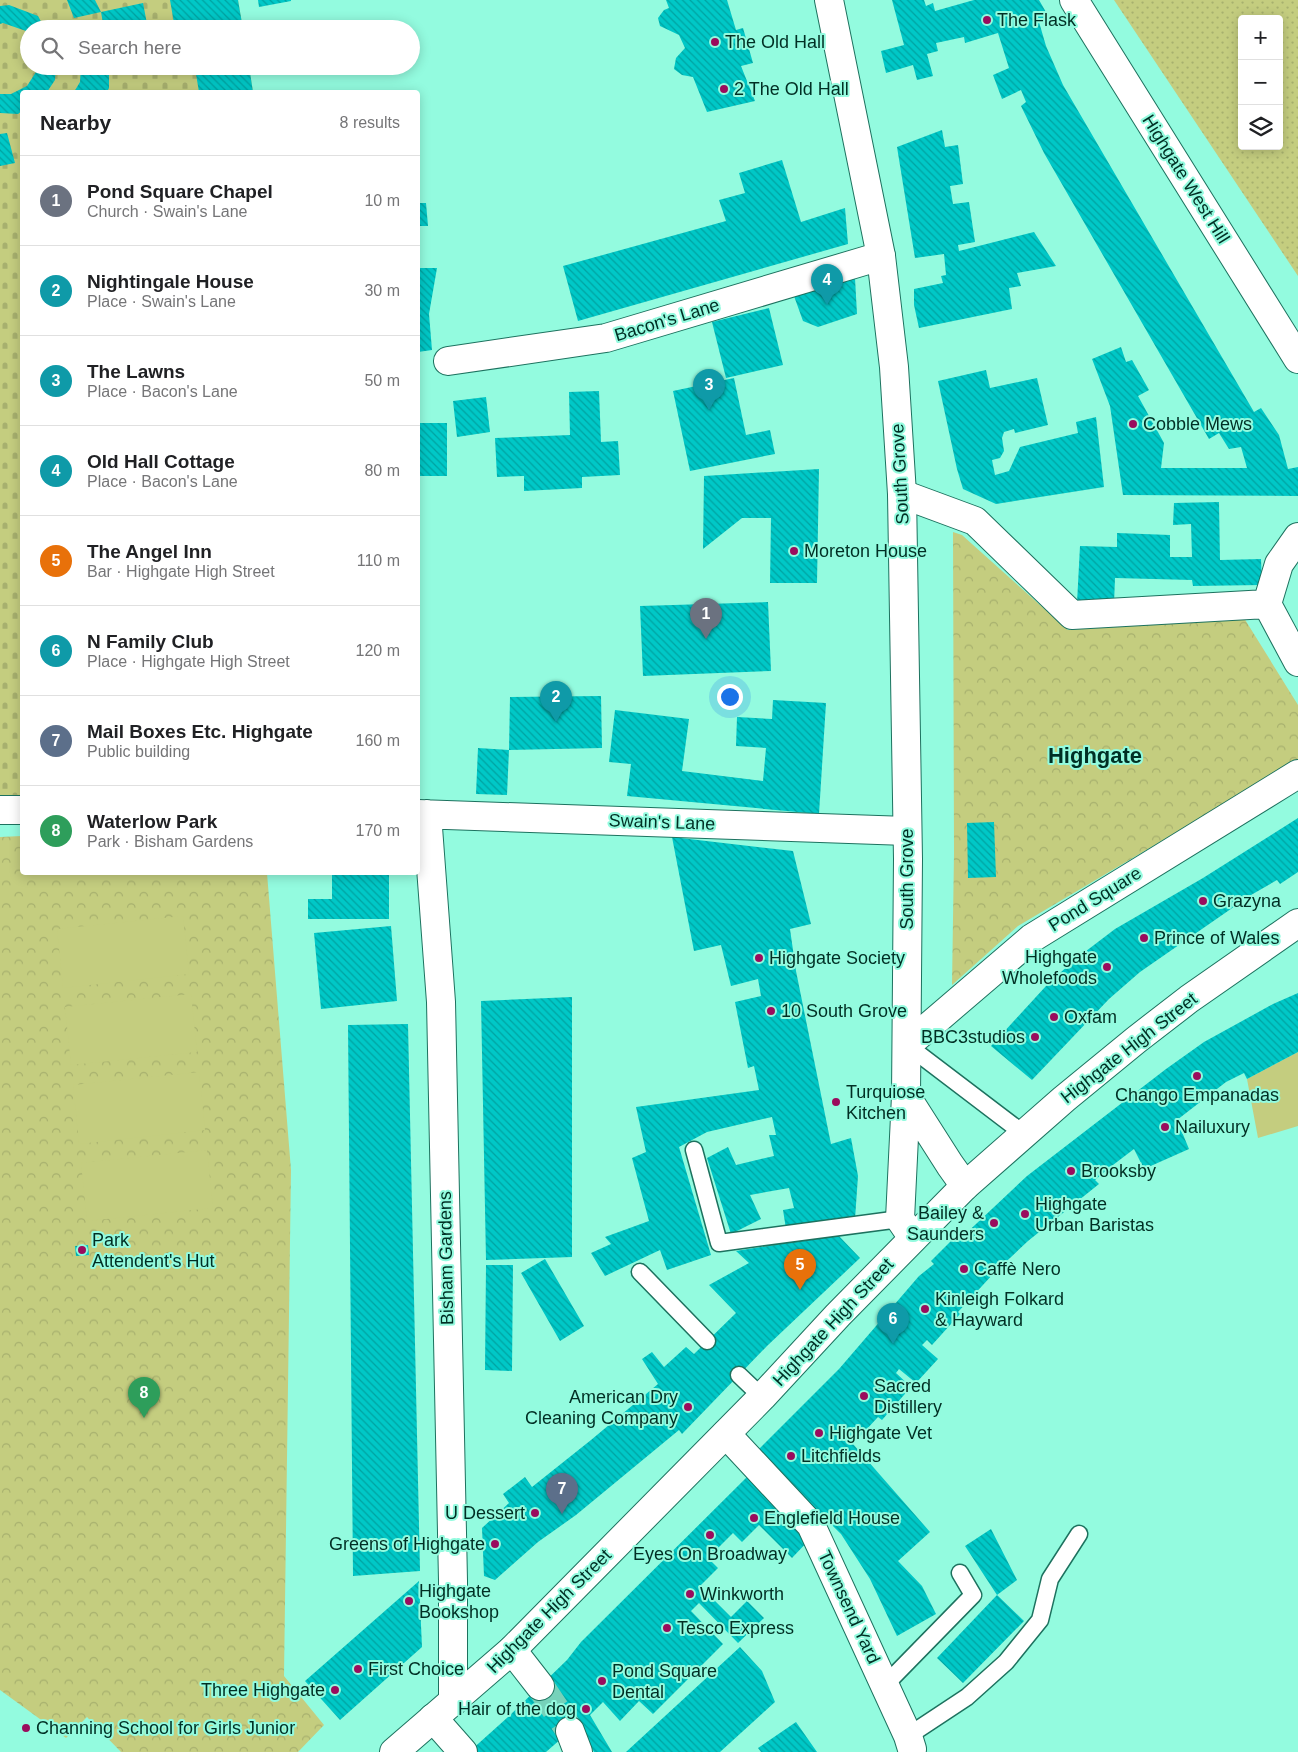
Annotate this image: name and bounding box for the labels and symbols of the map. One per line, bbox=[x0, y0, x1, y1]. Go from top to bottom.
place label: The Flask bbox=[997, 10, 1077, 30]
marker: The Flask bbox=[981, 14, 993, 26]
place label: The Old Hall bbox=[725, 32, 825, 52]
marker: The Old Hall bbox=[709, 36, 721, 48]
place label: 2 The Old Hall bbox=[734, 79, 849, 99]
marker: 2 The Old Hall bbox=[718, 83, 730, 95]
street label: Highgate West Hill bbox=[1138, 111, 1234, 247]
pin: 4 bbox=[811, 264, 843, 305]
street label: Bacon's Lane bbox=[612, 295, 722, 345]
pin: 3 bbox=[693, 369, 725, 410]
place label: Cobble Mews bbox=[1143, 414, 1252, 434]
marker: Cobble Mews bbox=[1127, 418, 1139, 430]
street label: South Grove bbox=[887, 423, 913, 525]
place label: Moreton House bbox=[804, 541, 927, 561]
marker: Moreton House bbox=[788, 545, 800, 557]
pin: 1 bbox=[690, 598, 722, 639]
pin: 2 bbox=[540, 681, 572, 722]
your location bbox=[717, 684, 743, 710]
district label: Highgate bbox=[1048, 743, 1142, 768]
street label: Swain's Lane bbox=[608, 810, 716, 834]
street label: South Grove bbox=[897, 828, 917, 930]
street label: Pond Square bbox=[1045, 863, 1145, 935]
place label: Grazyna bbox=[1213, 891, 1282, 911]
marker: Grazyna bbox=[1197, 895, 1209, 907]
place label: Prince of Wales bbox=[1154, 928, 1279, 948]
marker: Prince of Wales bbox=[1138, 932, 1150, 944]
place label: Highgate Wholefoods bbox=[1002, 947, 1097, 988]
place label: Highgate Society bbox=[769, 948, 905, 968]
marker: Highgate Society bbox=[753, 952, 765, 964]
marker: Highgate Wholefoods bbox=[1101, 961, 1113, 973]
street label: Highgate High Street bbox=[1057, 989, 1201, 1107]
place label: 10 South Grove bbox=[781, 1001, 907, 1021]
marker: 10 South Grove bbox=[765, 1005, 777, 1017]
place label: Oxfam bbox=[1064, 1007, 1117, 1027]
marker: Oxfam bbox=[1048, 1011, 1060, 1023]
place label: BBC3studios bbox=[921, 1027, 1025, 1047]
marker: BBC3studios bbox=[1029, 1031, 1041, 1043]
marker: Chango Empanadas bbox=[1191, 1070, 1203, 1082]
place label: Turquiose Kitchen bbox=[846, 1082, 925, 1123]
place label: Chango Empanadas bbox=[1115, 1085, 1279, 1105]
marker: Turquiose Kitchen bbox=[830, 1096, 842, 1108]
place label: Nailuxury bbox=[1175, 1117, 1250, 1137]
marker: Nailuxury bbox=[1159, 1121, 1171, 1133]
place label: Brooksby bbox=[1081, 1161, 1156, 1181]
marker: Brooksby bbox=[1065, 1165, 1077, 1177]
street label: Bisham Gardens bbox=[435, 1191, 457, 1325]
place label: Highgate Urban Baristas bbox=[1035, 1194, 1154, 1235]
place label: Bailey & Saunders bbox=[907, 1203, 984, 1244]
marker: Highgate Urban Baristas bbox=[1019, 1208, 1031, 1220]
marker: Bailey & Saunders bbox=[988, 1217, 1000, 1229]
place label: Park Attendent's Hut bbox=[92, 1230, 215, 1271]
marker: Park Attendent's Hut bbox=[76, 1244, 88, 1256]
pin: 5 bbox=[784, 1249, 816, 1290]
street label: Highgate High Street bbox=[769, 1254, 897, 1390]
place label: Caffè Nero bbox=[974, 1259, 1061, 1279]
marker: Caffè Nero bbox=[958, 1263, 970, 1275]
place label: Kinleigh Folkard & Hayward bbox=[935, 1289, 1064, 1330]
pin: 6 bbox=[877, 1303, 909, 1344]
marker: Kinleigh Folkard & Hayward bbox=[919, 1303, 931, 1315]
place label: Sacred Distillery bbox=[874, 1376, 942, 1417]
pin: 8 bbox=[128, 1377, 160, 1418]
place label: American Dry Cleaning Company bbox=[525, 1387, 678, 1428]
marker: Sacred Distillery bbox=[858, 1390, 870, 1402]
marker: American Dry Cleaning Company bbox=[682, 1401, 694, 1413]
place label: Highgate Vet bbox=[829, 1423, 932, 1443]
marker: Highgate Vet bbox=[813, 1427, 825, 1439]
place label: Litchfields bbox=[801, 1446, 881, 1466]
marker: Litchfields bbox=[785, 1450, 797, 1462]
pin: 7 bbox=[546, 1473, 578, 1514]
place label: U Dessert bbox=[445, 1503, 525, 1523]
marker: U Dessert bbox=[529, 1507, 541, 1519]
place label: Englefield House bbox=[764, 1508, 900, 1528]
marker: Englefield House bbox=[748, 1512, 760, 1524]
marker: Eyes On Broadway bbox=[704, 1529, 716, 1541]
place label: Greens of Highgate bbox=[329, 1534, 485, 1554]
marker: Greens of Highgate bbox=[489, 1538, 501, 1550]
place label: Eyes On Broadway bbox=[633, 1544, 787, 1564]
street label: Highgate High Street bbox=[483, 1545, 615, 1677]
street label: Townsend Yard bbox=[814, 1547, 884, 1667]
place label: Highgate Bookshop bbox=[419, 1581, 499, 1622]
place label: Winkworth bbox=[700, 1584, 784, 1604]
marker: Winkworth bbox=[684, 1588, 696, 1600]
marker: Highgate Bookshop bbox=[403, 1595, 415, 1607]
place label: Tesco Express bbox=[677, 1618, 794, 1638]
marker: Tesco Express bbox=[661, 1622, 673, 1634]
place label: First Choice bbox=[368, 1659, 464, 1679]
place label: Pond Square Dental bbox=[612, 1661, 717, 1702]
marker: First Choice bbox=[352, 1663, 364, 1675]
marker: Pond Square Dental bbox=[596, 1675, 608, 1687]
place label: Three Highgate bbox=[201, 1680, 325, 1700]
marker: Three Highgate bbox=[329, 1684, 341, 1696]
place label: Hair of the dog bbox=[458, 1699, 576, 1719]
marker: Hair of the dog bbox=[580, 1703, 592, 1715]
place label: Channing School for Girls Junior bbox=[36, 1718, 295, 1738]
marker: Channing School for Girls Junior bbox=[20, 1722, 32, 1734]

